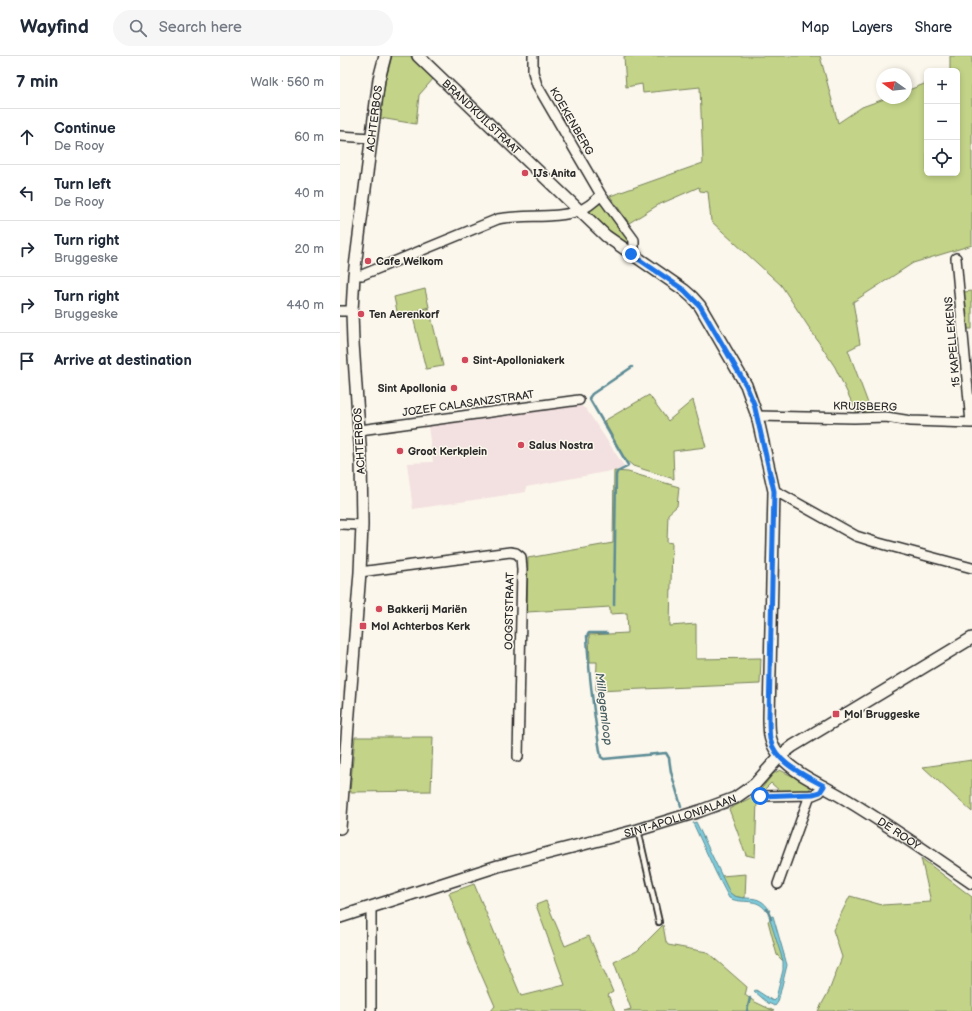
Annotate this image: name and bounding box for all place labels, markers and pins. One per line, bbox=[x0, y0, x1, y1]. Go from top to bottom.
place label: IJs Anita bbox=[533, 167, 576, 180]
marker: IJs Anita bbox=[520, 168, 530, 178]
place label: Cafe Welkom bbox=[376, 255, 443, 268]
marker: Cafe Welkom bbox=[363, 256, 373, 266]
place label: Ten Aerenkorf bbox=[369, 308, 440, 321]
marker: Ten Aerenkorf bbox=[356, 309, 366, 319]
place label: Sint-Apolloniakerk bbox=[473, 354, 565, 367]
marker: Sint-Apolloniakerk bbox=[460, 355, 470, 365]
place label: Sint Apollonia bbox=[378, 382, 446, 395]
marker: Sint Apollonia bbox=[449, 383, 459, 393]
place label: Salus Nostra bbox=[529, 439, 593, 452]
marker: Salus Nostra bbox=[516, 440, 526, 450]
place label: Groot Kerkplein bbox=[408, 445, 487, 458]
marker: Groot Kerkplein bbox=[395, 446, 405, 456]
place label: Bakkerij Mariën bbox=[387, 603, 467, 616]
marker: Bakkerij Mariën bbox=[374, 604, 384, 614]
place label: Mol Achterbos Kerk bbox=[371, 620, 470, 633]
marker: Mol Achterbos Kerk bbox=[358, 621, 368, 631]
place label: Mol Bruggeske bbox=[844, 708, 920, 721]
marker: Mol Bruggeske bbox=[831, 709, 841, 719]

